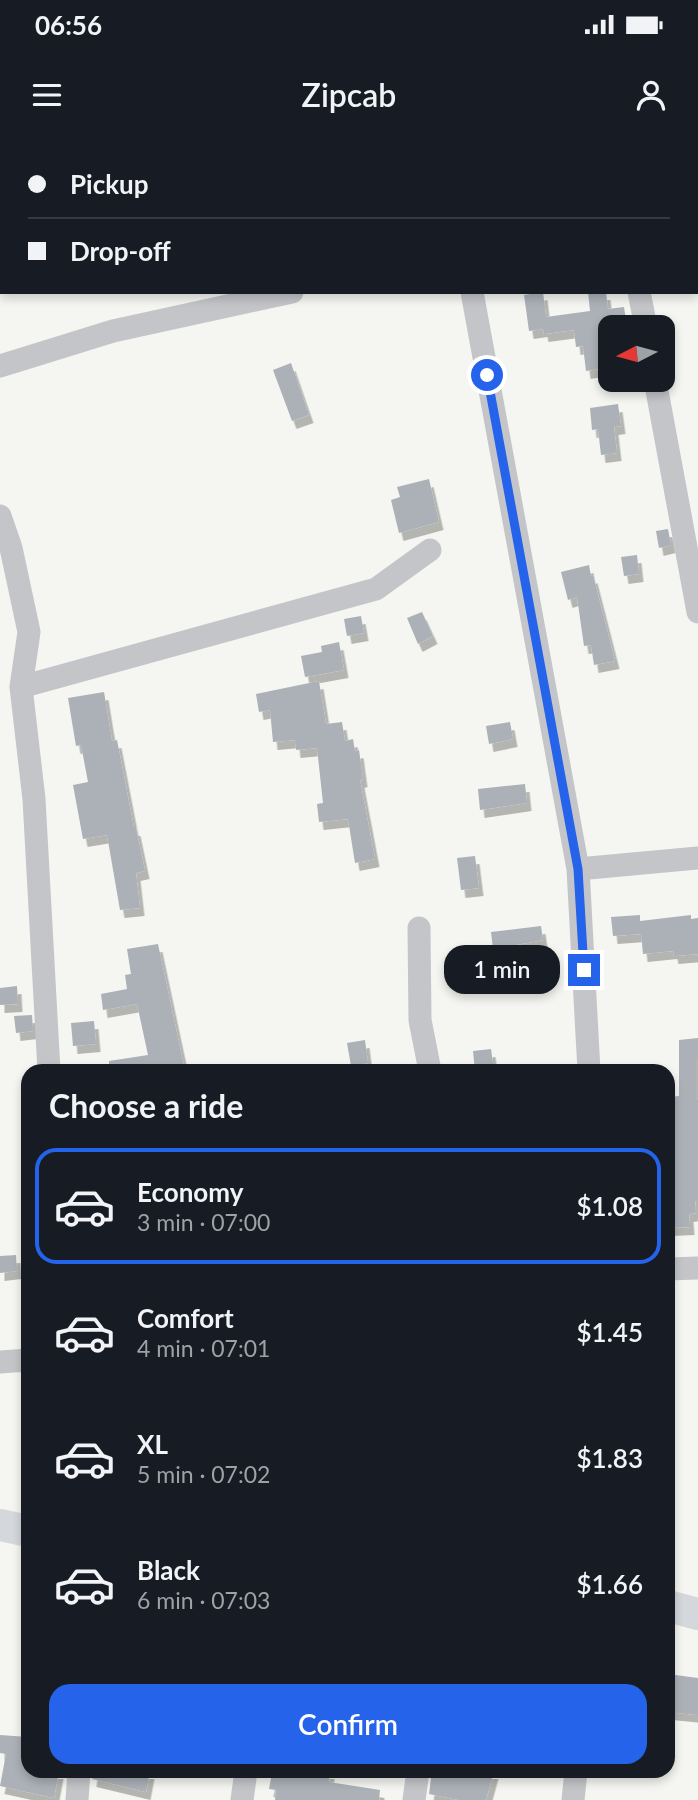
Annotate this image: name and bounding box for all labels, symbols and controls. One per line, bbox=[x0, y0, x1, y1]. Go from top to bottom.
text: 06:56 bbox=[35, 9, 102, 41]
text: Zipcab bbox=[302, 75, 396, 114]
icon: menu bbox=[28, 76, 66, 114]
icon: person bbox=[632, 76, 670, 114]
text: Pickup bbox=[70, 168, 149, 200]
text: Drop-off bbox=[70, 235, 171, 267]
north arrow bbox=[598, 315, 676, 392]
map controls bbox=[598, 315, 675, 392]
route start bbox=[471, 359, 503, 391]
callout: 1 min bbox=[444, 946, 560, 994]
route end bbox=[568, 954, 600, 986]
text: 1 min bbox=[474, 955, 530, 983]
text: Choose a ride bbox=[49, 1086, 243, 1125]
icon: car bbox=[53, 1175, 116, 1238]
text: Economy bbox=[137, 1176, 243, 1208]
text: $1.08 bbox=[577, 1190, 643, 1222]
text: 3 min · 07:00 bbox=[137, 1208, 270, 1236]
icon: car bbox=[53, 1301, 116, 1364]
text: Comfort bbox=[137, 1302, 234, 1334]
text: $1.45 bbox=[577, 1316, 643, 1348]
text: 4 min · 07:01 bbox=[137, 1334, 270, 1362]
icon: car bbox=[53, 1427, 116, 1490]
text: XL bbox=[137, 1428, 168, 1460]
text: $1.83 bbox=[577, 1442, 643, 1474]
text: 5 min · 07:02 bbox=[137, 1460, 270, 1488]
icon: car bbox=[53, 1553, 116, 1616]
text: Black bbox=[137, 1554, 200, 1586]
text: $1.66 bbox=[577, 1568, 643, 1600]
text: 6 min · 07:03 bbox=[137, 1586, 270, 1614]
button: Confirm bbox=[49, 1684, 647, 1764]

